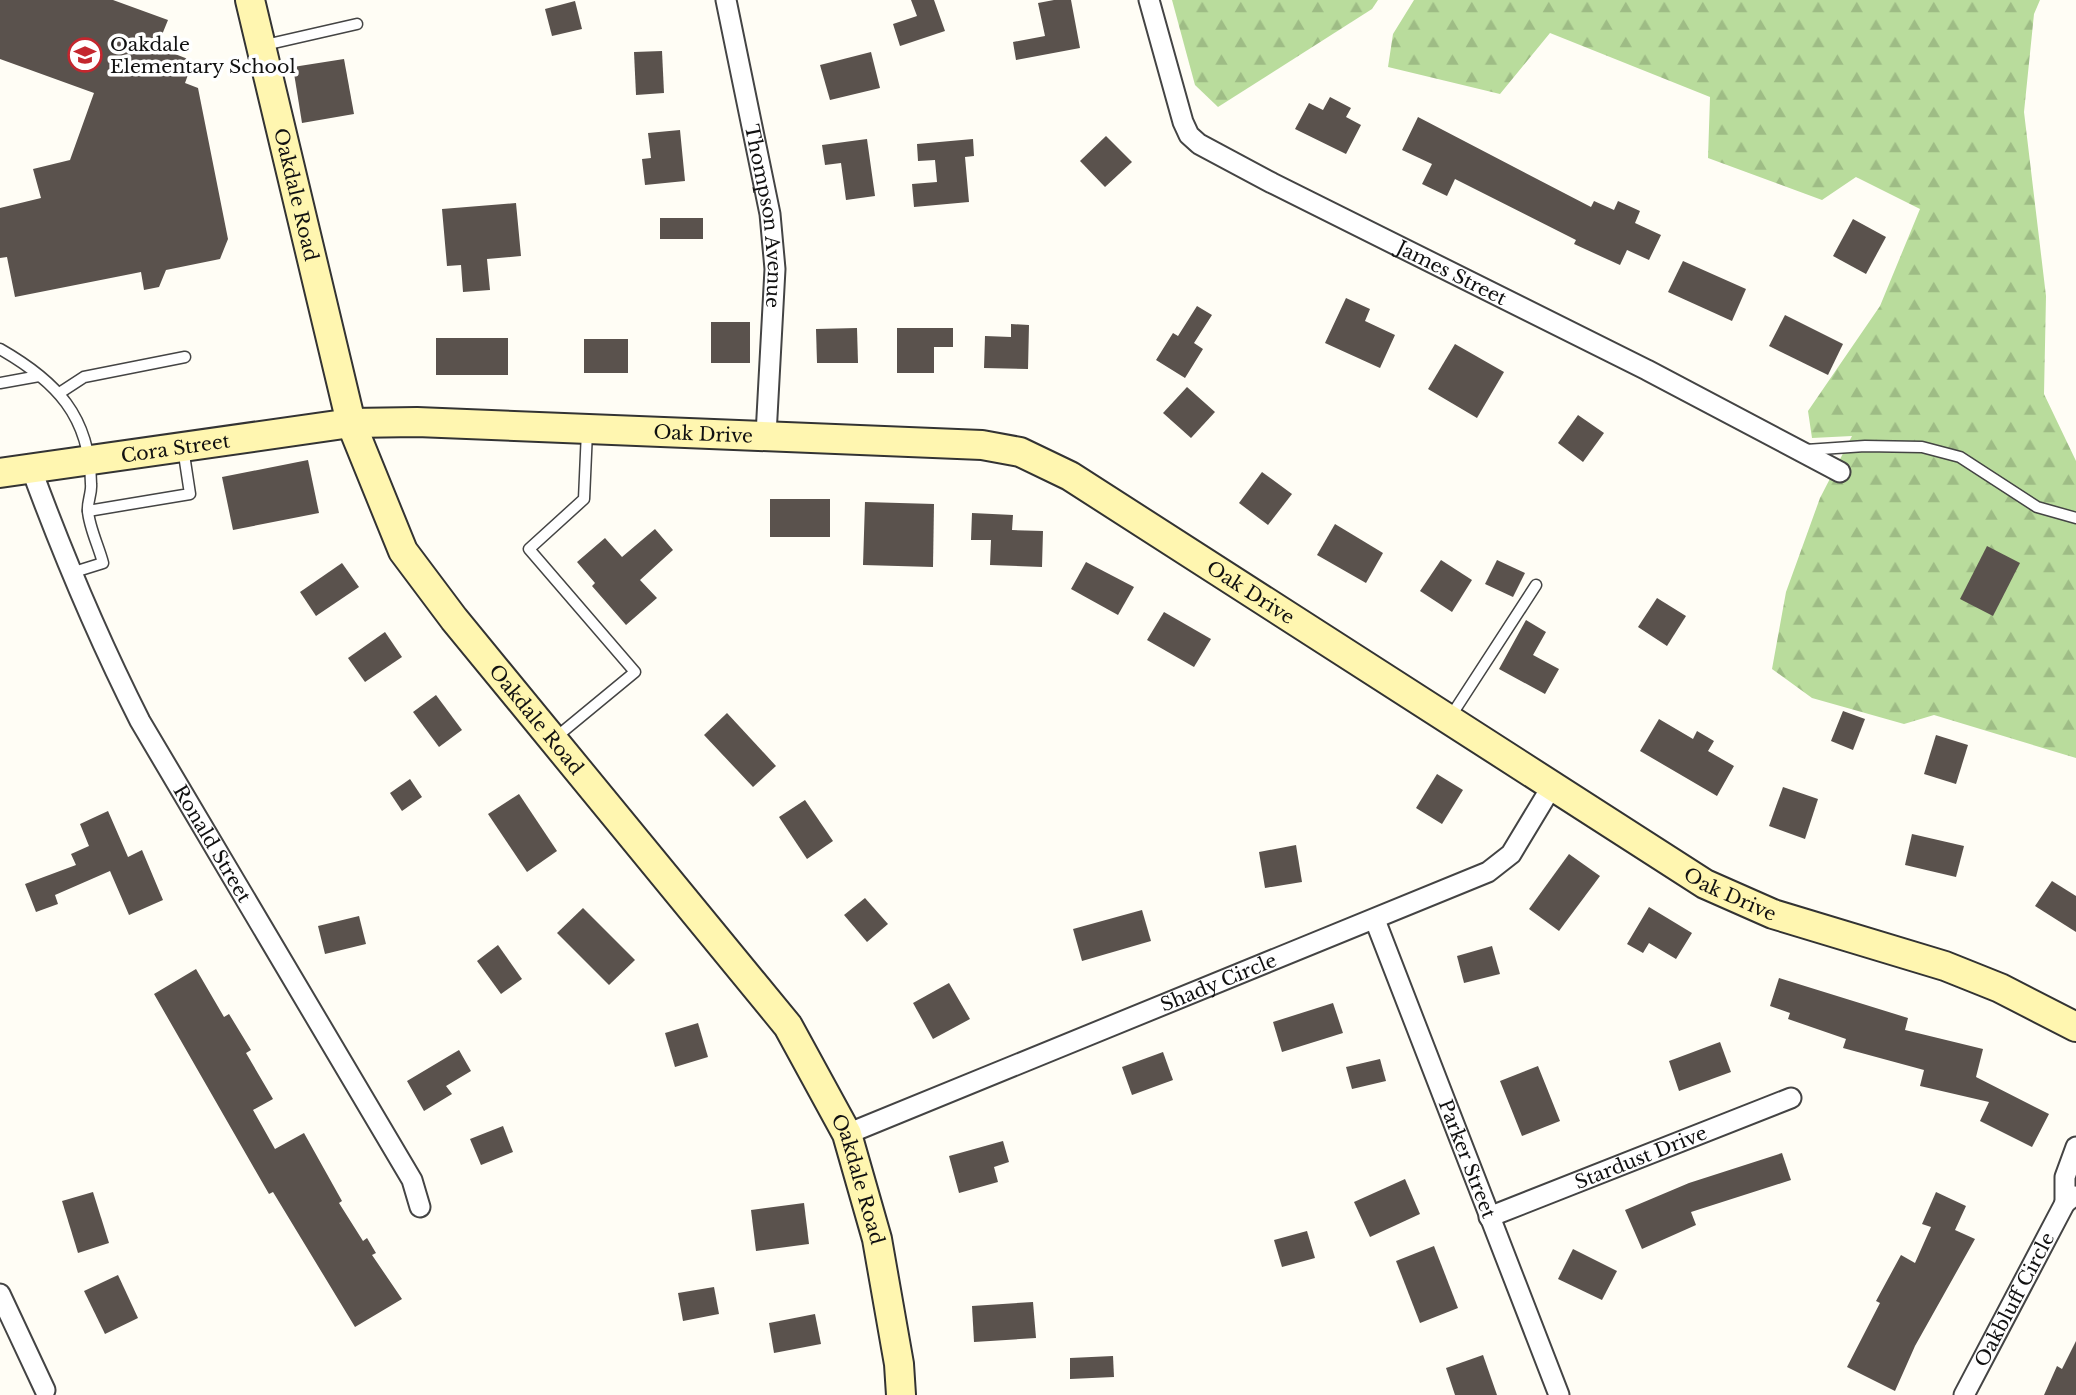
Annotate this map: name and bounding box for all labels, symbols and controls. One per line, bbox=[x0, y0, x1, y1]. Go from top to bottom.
place label: Oakdale Elementary School bbox=[110, 33, 296, 78]
school or university icon: Oakdale Elementary School bbox=[66, 36, 104, 74]
street label: Thompson Avenue bbox=[740, 122, 787, 309]
street label: Oakdale Road bbox=[269, 126, 323, 263]
street label: James Street bbox=[1390, 234, 1511, 310]
street label: Oak Drive bbox=[653, 420, 753, 447]
street label: Cora Street bbox=[119, 429, 232, 467]
street label: Oak Drive bbox=[1203, 556, 1299, 629]
street label: Oakdale Road bbox=[484, 660, 589, 779]
street label: Ronald Street bbox=[169, 781, 257, 907]
street label: Oak Drive bbox=[1680, 862, 1780, 926]
street label: Shady Circle bbox=[1157, 948, 1280, 1016]
street label: Parker Street bbox=[1434, 1096, 1501, 1222]
street label: Oakdale Road bbox=[827, 1110, 890, 1247]
street label: Stardust Drive bbox=[1571, 1121, 1710, 1194]
street label: Oakbluff Circle bbox=[1970, 1228, 2059, 1371]

